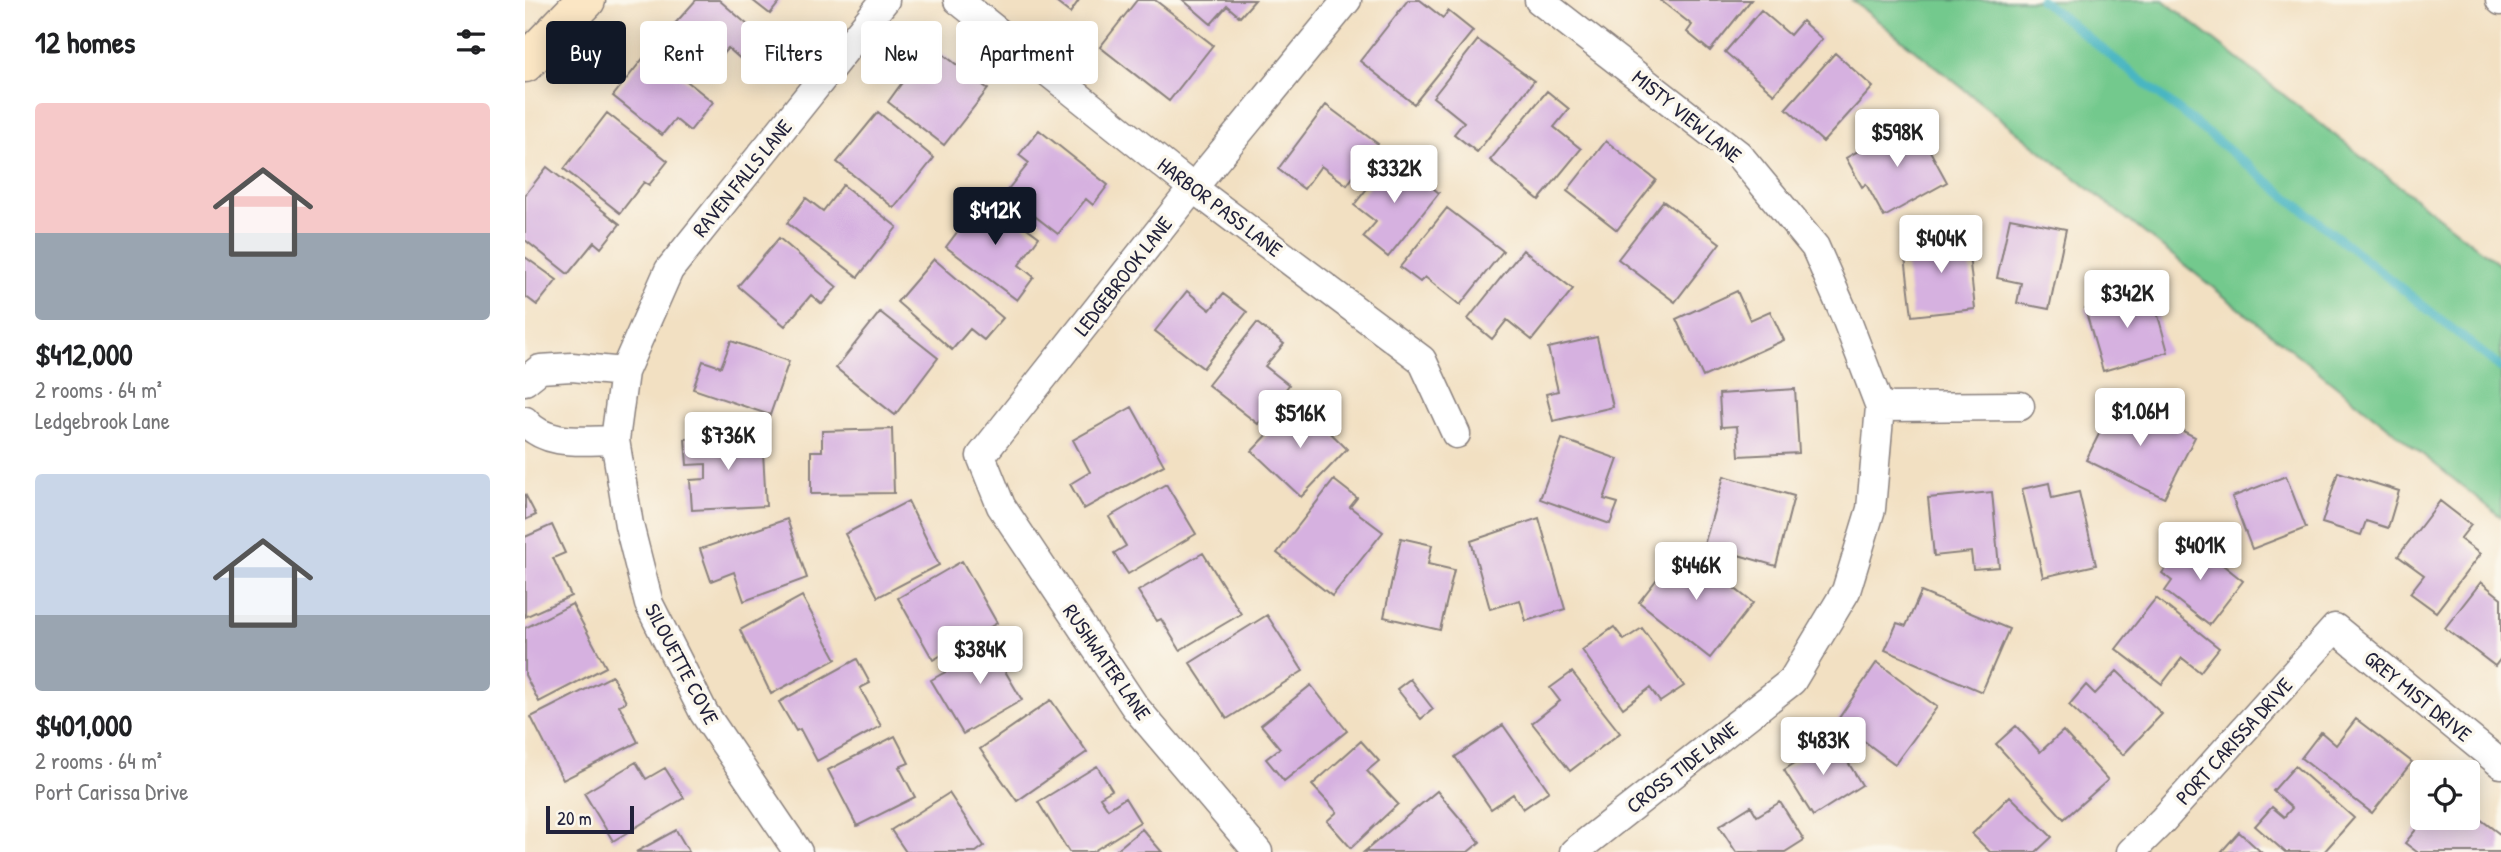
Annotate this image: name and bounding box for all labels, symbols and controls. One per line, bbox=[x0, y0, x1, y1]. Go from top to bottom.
chip: Buy bbox=[546, 21, 626, 84]
chip: Rent bbox=[640, 21, 727, 84]
chip: Filters bbox=[741, 21, 847, 84]
chip: New bbox=[861, 21, 942, 84]
chip: Apartment bbox=[956, 21, 1098, 84]
text: 12 homes bbox=[35, 22, 135, 62]
icon: filters bbox=[452, 23, 490, 61]
street label: MISTY VIEW LANE bbox=[1626, 63, 1748, 169]
pin: $598K bbox=[1848, 110, 1946, 169]
street label: RAVEN FALLS LANE bbox=[686, 113, 798, 243]
text: $598K bbox=[1871, 116, 1923, 147]
pin: $332K bbox=[1345, 146, 1443, 205]
icon: home bbox=[200, 149, 326, 275]
street label: HARBOR PASS LANE bbox=[1152, 150, 1288, 264]
text: $332K bbox=[1366, 152, 1422, 183]
pin: $412K bbox=[946, 188, 1044, 247]
text: $412K bbox=[969, 194, 1021, 225]
street label: LEDGEBROOK LANE bbox=[1067, 210, 1179, 342]
pin: $404K bbox=[1892, 216, 1990, 275]
text: $404K bbox=[1915, 222, 1967, 253]
pin: $342K bbox=[2078, 270, 2176, 330]
text: $342K bbox=[2100, 277, 2154, 308]
text: $412,000 bbox=[35, 334, 133, 374]
text: 2 rooms · 64 m² bbox=[35, 374, 162, 405]
pin: $1.06M bbox=[2083, 388, 2197, 448]
pin: $516K bbox=[1251, 391, 1349, 450]
text: $1.06M bbox=[2111, 395, 2169, 426]
text: $516K bbox=[1275, 397, 1325, 428]
text: Ledgebrook Lane bbox=[35, 405, 170, 436]
pin: $736K bbox=[679, 412, 777, 472]
text: $736K bbox=[701, 419, 755, 450]
icon: home bbox=[200, 520, 326, 646]
pin: $401K bbox=[2151, 522, 2249, 582]
text: $401K bbox=[2175, 529, 2225, 560]
pin: $446K bbox=[1647, 542, 1745, 602]
text: $446K bbox=[1671, 549, 1721, 580]
street label: RUSHWATER LANE bbox=[1056, 598, 1158, 726]
street label: SILOUETTE COVE bbox=[638, 599, 726, 729]
pin: $384K bbox=[931, 626, 1029, 686]
text: $384K bbox=[954, 633, 1006, 664]
street label: GREY MIST DRIVE bbox=[2358, 644, 2478, 748]
street label: PORT CARISSA DRIVE bbox=[2169, 671, 2299, 811]
text: $401,000 bbox=[35, 705, 132, 745]
street label: CROSS TIDE LANE bbox=[1620, 714, 1744, 820]
pin: $483K bbox=[1774, 718, 1872, 777]
text: $483K bbox=[1797, 724, 1849, 755]
text: 2 rooms · 64 m² bbox=[35, 745, 162, 776]
map controls bbox=[2410, 760, 2480, 830]
button: locate bbox=[2410, 760, 2480, 830]
text: Port Carissa Drive bbox=[35, 776, 188, 807]
scale bar bbox=[546, 803, 633, 835]
text: 20 m bbox=[557, 805, 592, 831]

